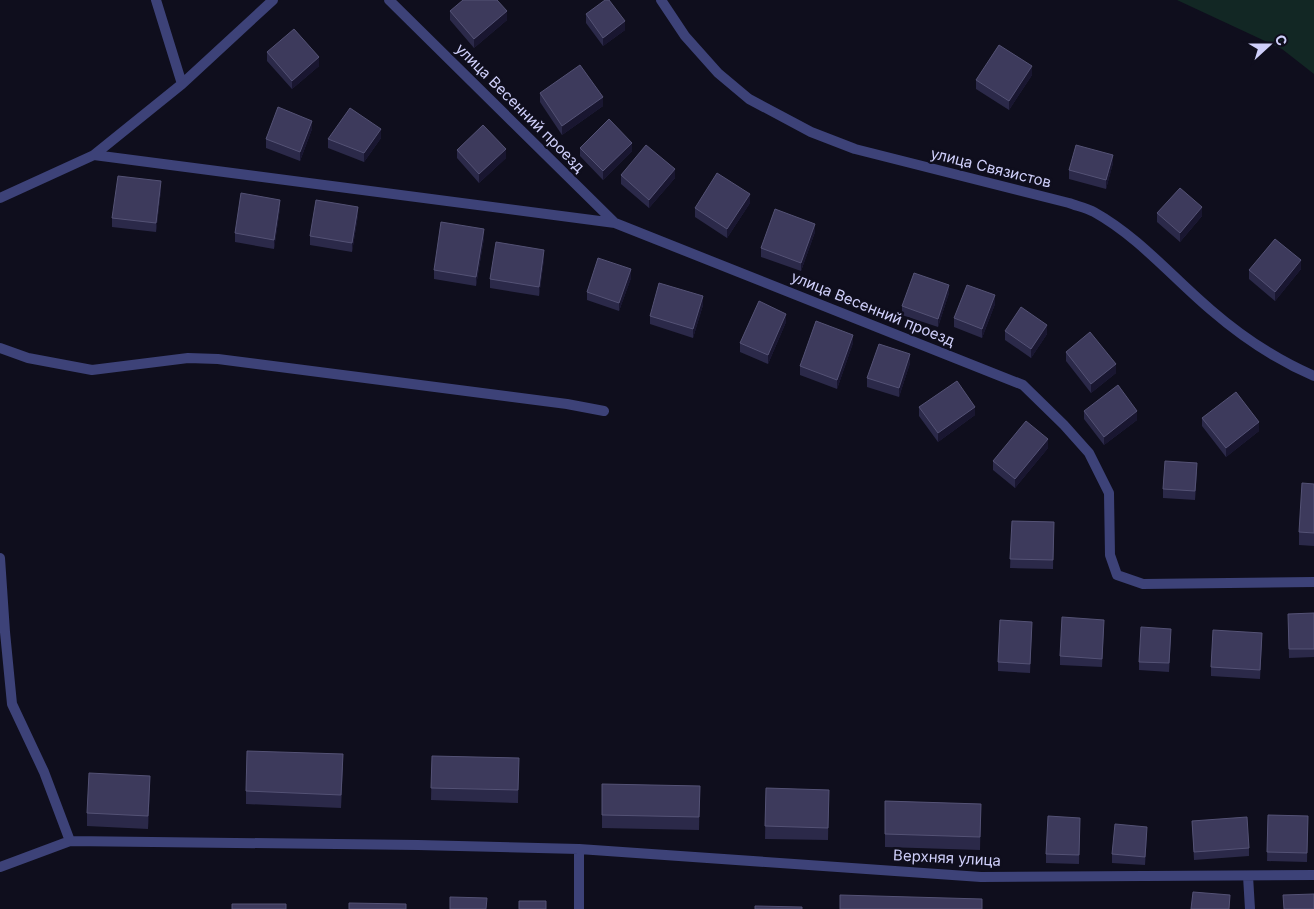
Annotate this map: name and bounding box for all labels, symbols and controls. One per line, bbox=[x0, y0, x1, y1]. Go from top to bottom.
north arrow bbox=[1244, 20, 1294, 70]
text: С bbox=[1272, 32, 1291, 48]
street label: улица Весенний проезд bbox=[452, 39, 589, 176]
street label: улица Связистов bbox=[929, 143, 1053, 192]
street label: улица Весенний проезд bbox=[788, 267, 958, 350]
street label: Верхняя улица bbox=[893, 845, 1001, 870]

